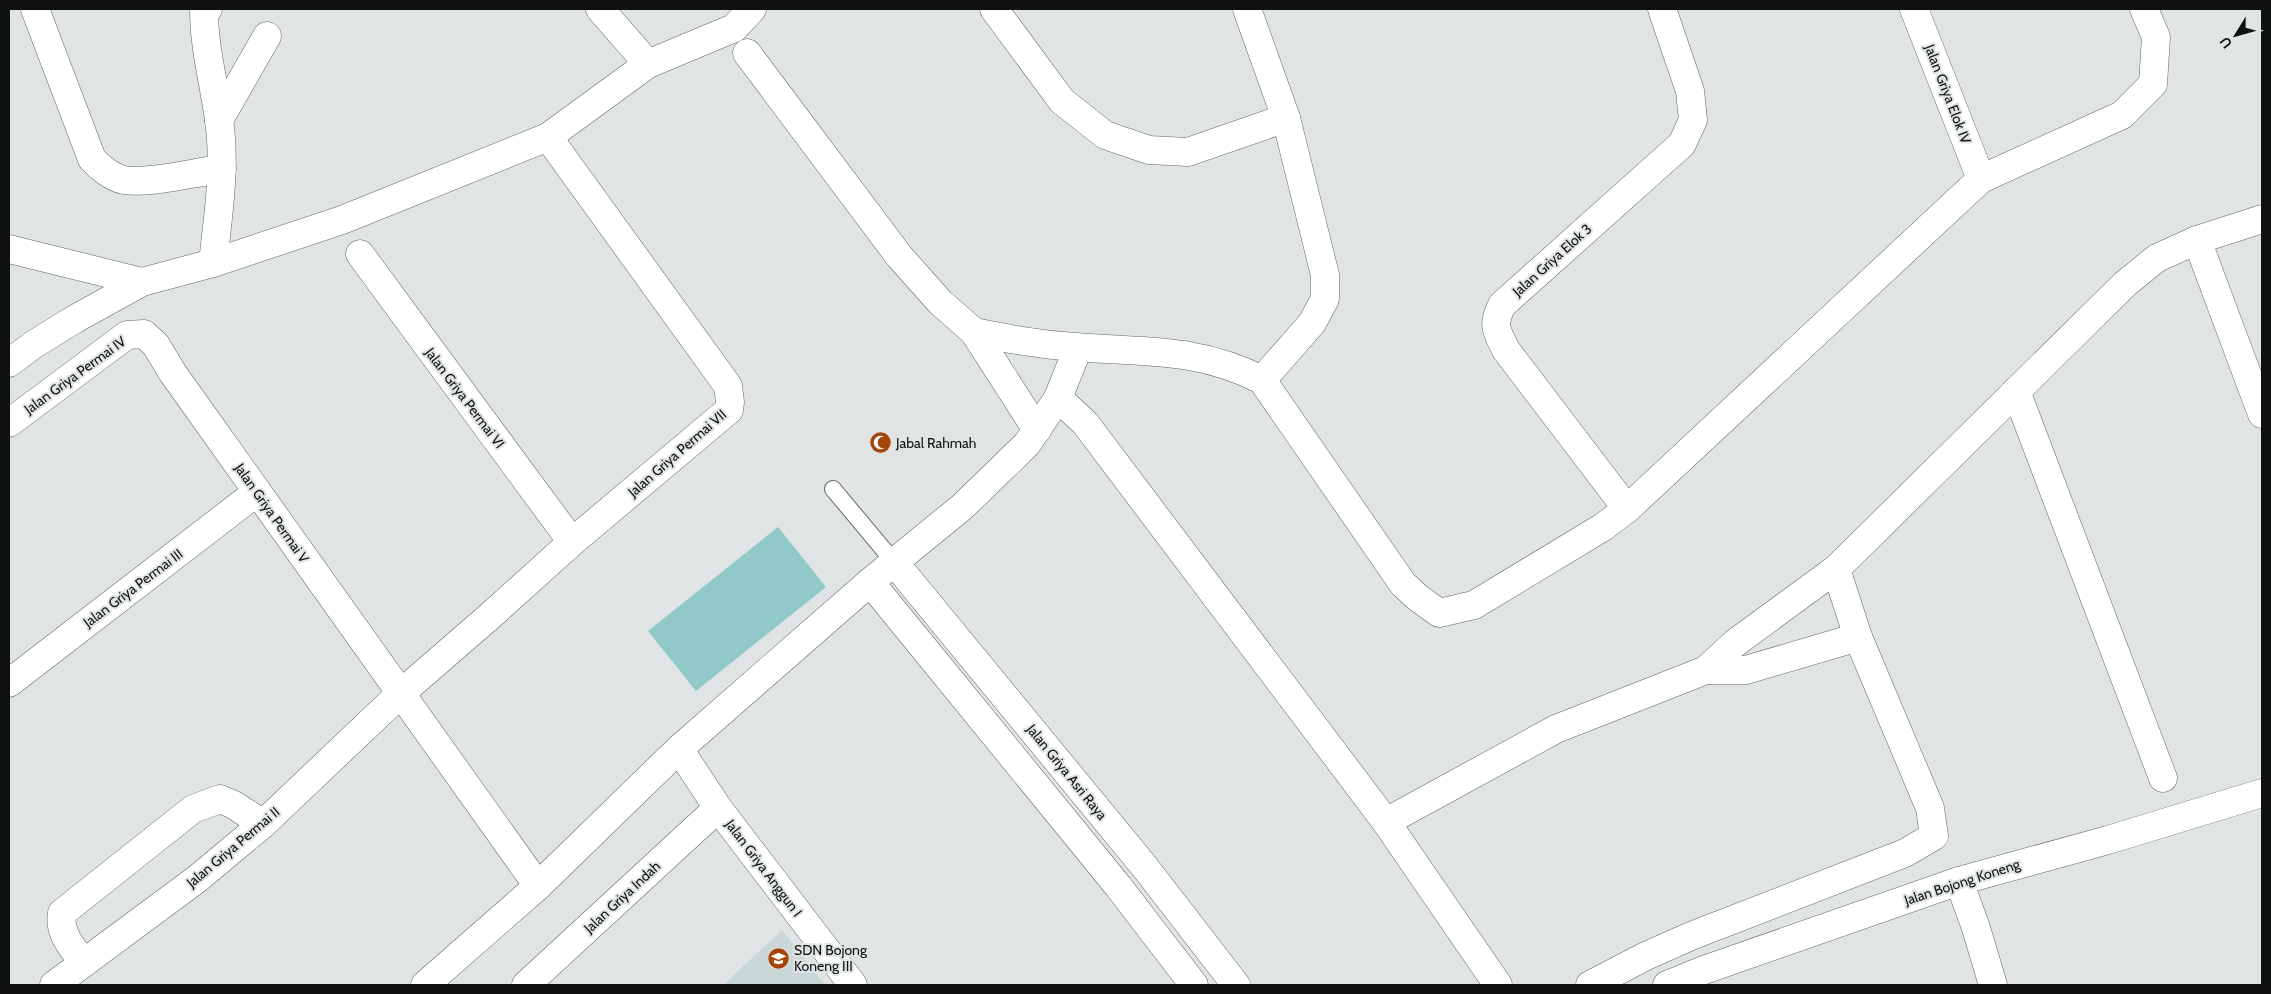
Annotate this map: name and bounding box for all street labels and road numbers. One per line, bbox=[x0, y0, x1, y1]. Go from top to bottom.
street label: Jalan Griya Elok IV bbox=[1920, 41, 1975, 147]
street label: Jalan Griya Elok 3 bbox=[1508, 220, 1595, 301]
street label: Jalan Griya Permai IV bbox=[20, 332, 130, 419]
street label: Jalan Griya Permai VI bbox=[421, 343, 509, 452]
street label: Jalan Griya Permai VII bbox=[623, 405, 730, 501]
street label: Jalan Griya Permai V bbox=[230, 459, 313, 567]
street label: Jalan Griya Permai III bbox=[79, 545, 186, 632]
street label: Jalan Griya Asri Raya bbox=[1022, 720, 1111, 824]
street label: Jalan Griya Permai II bbox=[182, 803, 283, 892]
street label: Jalan Griya Anggun I bbox=[721, 815, 806, 920]
street label: Jalan Bojong Koneng bbox=[1901, 854, 2023, 910]
street label: Jalan Griya Indah bbox=[579, 857, 664, 938]

